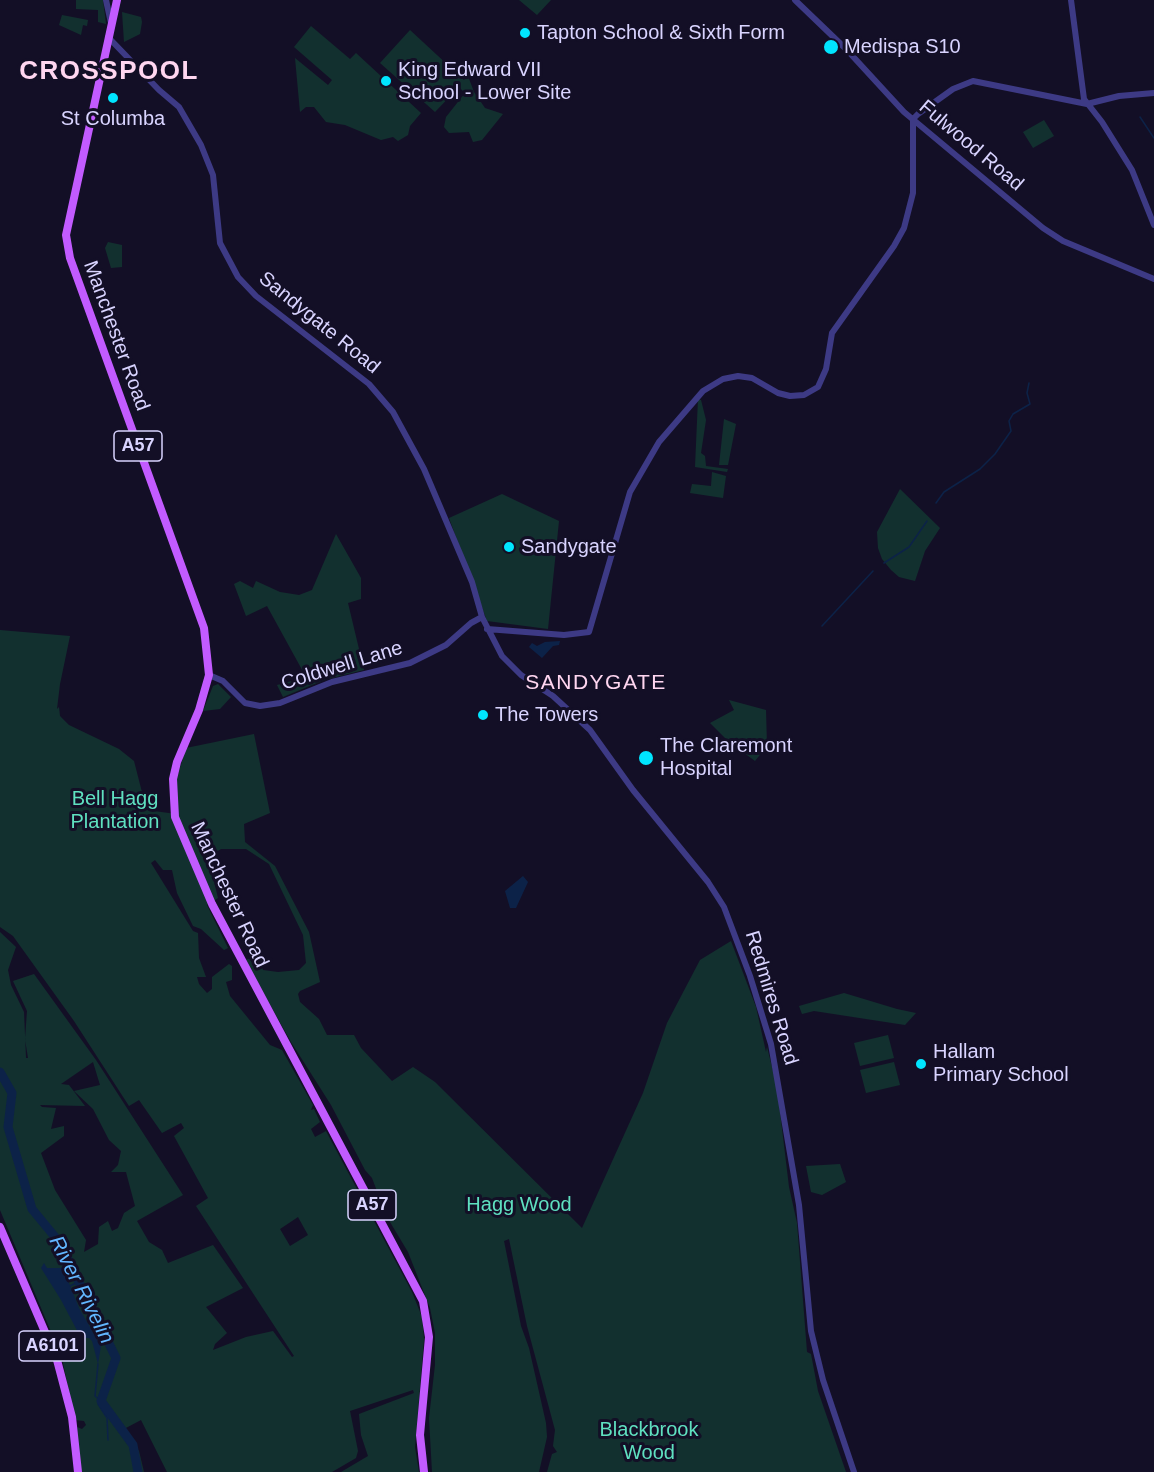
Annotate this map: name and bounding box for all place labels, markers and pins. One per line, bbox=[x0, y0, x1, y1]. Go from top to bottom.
place label: Tapton School & Sixth Form bbox=[537, 21, 785, 45]
marker: Tapton School & Sixth Form bbox=[518, 26, 532, 40]
place label: Medispa S10 bbox=[844, 35, 961, 59]
marker: Medispa S10 bbox=[822, 38, 840, 56]
place label: King Edward VII School - Lower Site bbox=[398, 58, 571, 105]
marker: King Edward VII School - Lower Site bbox=[379, 74, 393, 88]
marker: St Columba bbox=[106, 91, 120, 105]
place label: St Columba bbox=[61, 107, 165, 131]
place label: Sandygate bbox=[521, 535, 617, 559]
marker: Sandygate bbox=[502, 540, 516, 554]
place label: The Towers bbox=[495, 703, 598, 727]
marker: The Towers bbox=[476, 708, 490, 722]
place label: The Claremont Hospital bbox=[660, 734, 792, 781]
marker: The Claremont Hospital bbox=[637, 749, 655, 767]
place label: Hallam Primary School bbox=[933, 1040, 1069, 1087]
marker: Hallam Primary School bbox=[914, 1057, 928, 1071]

